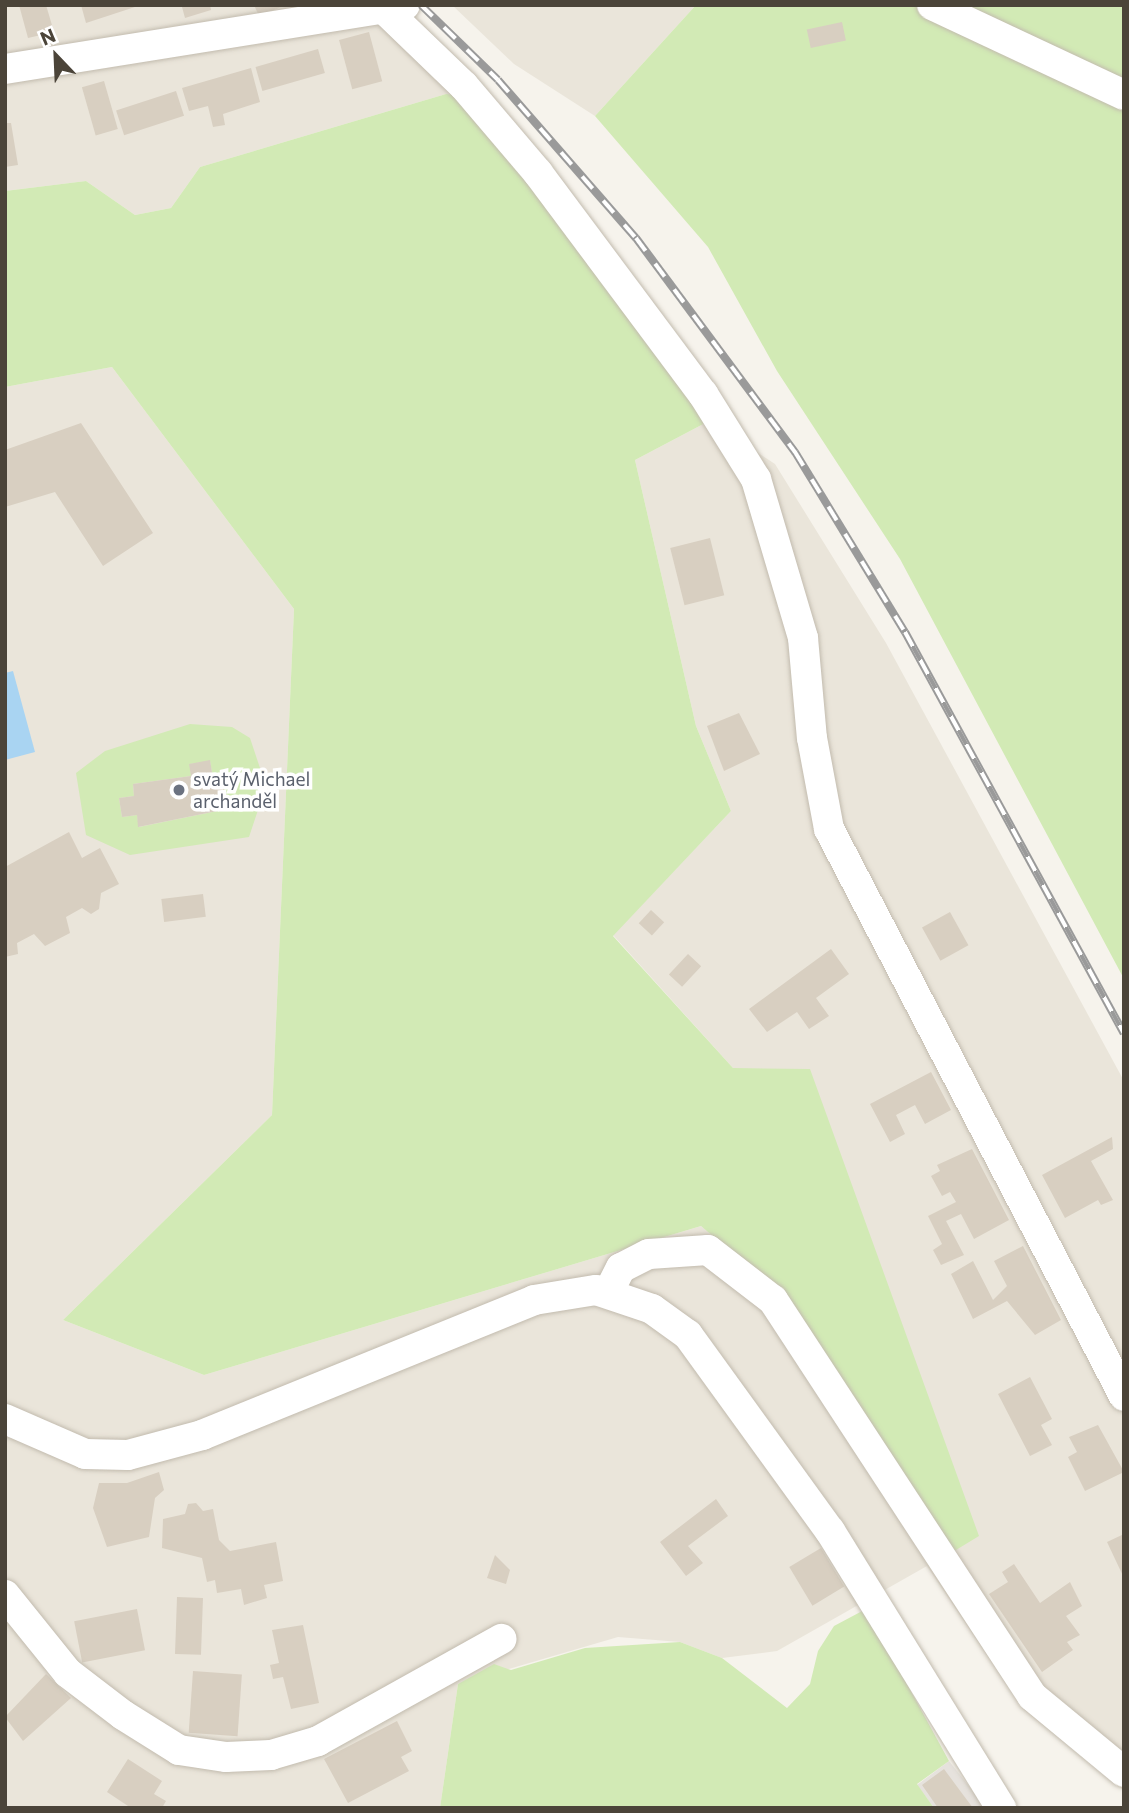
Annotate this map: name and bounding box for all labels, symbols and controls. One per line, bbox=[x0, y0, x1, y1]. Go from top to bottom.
north arrow bbox=[21, 21, 91, 91]
text: N bbox=[37, 23, 59, 50]
place label: svatý Michael archanděl bbox=[193, 768, 310, 812]
marker: svatý Michael archanděl bbox=[171, 782, 187, 798]

